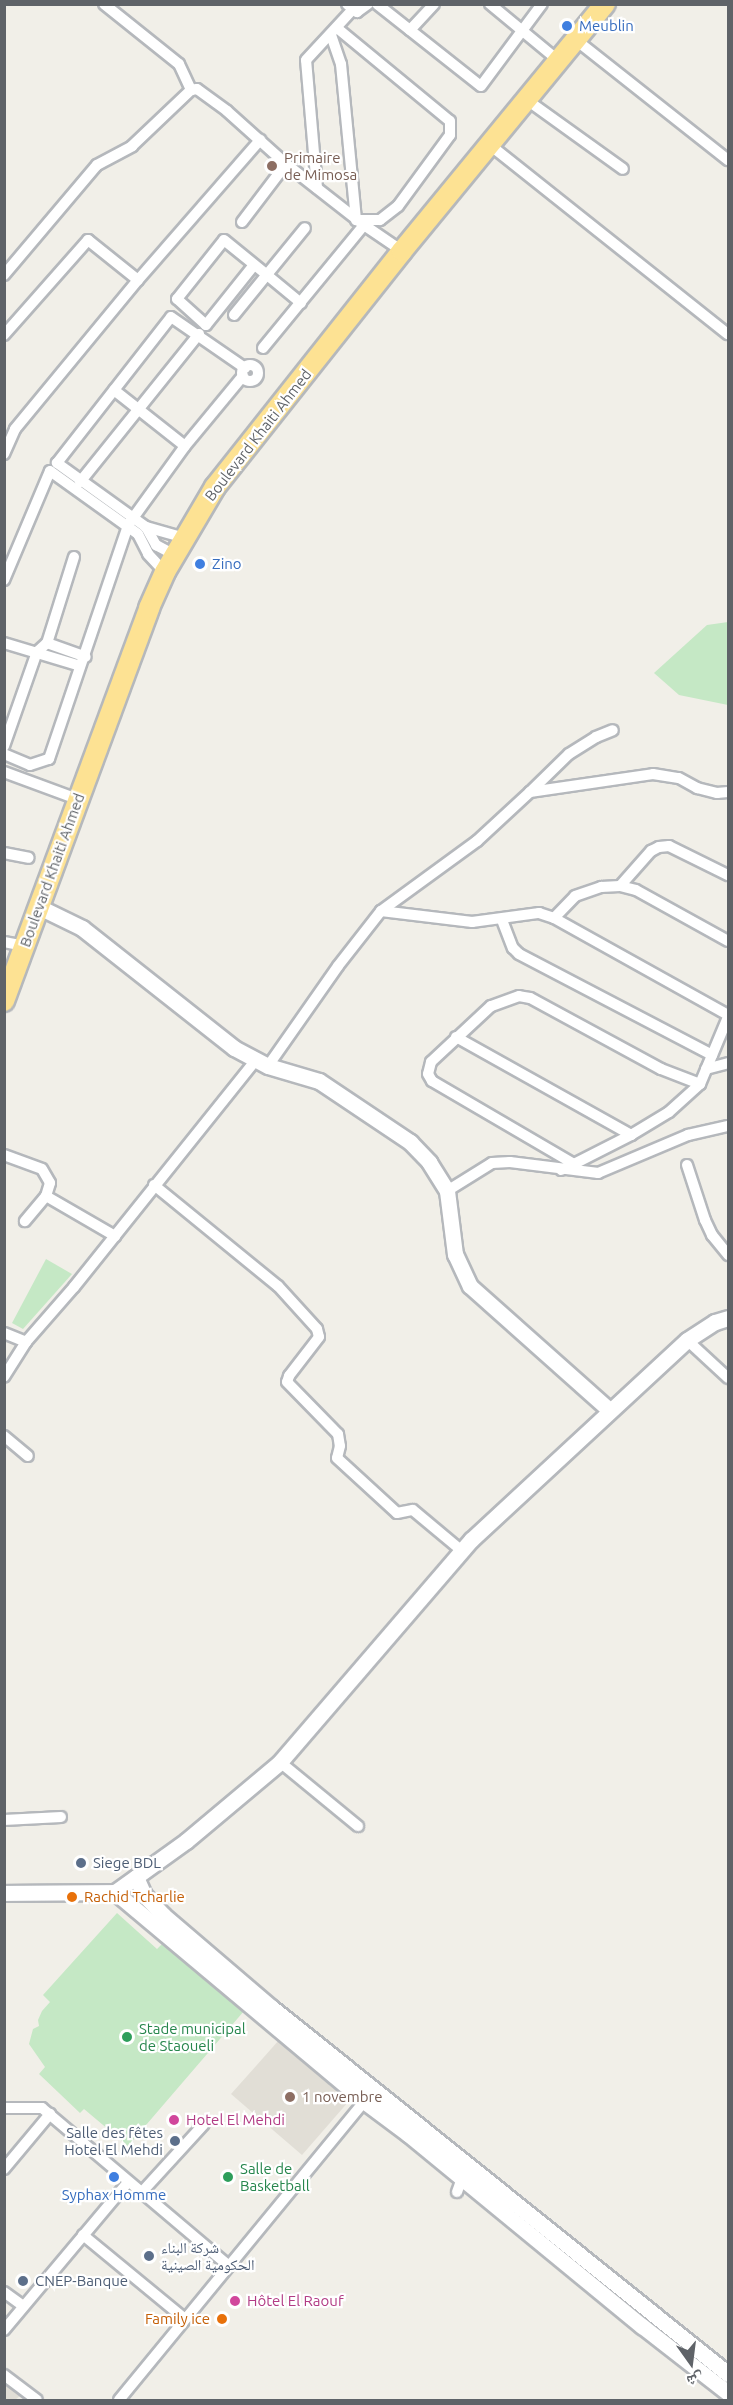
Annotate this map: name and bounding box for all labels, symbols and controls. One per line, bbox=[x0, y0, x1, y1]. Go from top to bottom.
place label: Meublin bbox=[579, 17, 634, 35]
marker: Meublin bbox=[560, 19, 574, 33]
place label: Primaire de Mimosa bbox=[284, 148, 357, 183]
marker: Primaire de Mimosa bbox=[265, 159, 279, 173]
street label: Boulevard Khaiti Ahmed bbox=[201, 366, 315, 504]
place label: Zino bbox=[212, 555, 242, 573]
marker: Zino bbox=[193, 557, 207, 571]
street label: Boulevard Khaiti Ahmed bbox=[16, 791, 88, 949]
place label: Siege BDL bbox=[93, 1854, 161, 1872]
marker: Siege BDL bbox=[74, 1856, 88, 1870]
place label: Rachid Tcharlie bbox=[84, 1888, 185, 1906]
marker: Rachid Tcharlie bbox=[65, 1890, 79, 1904]
place label: Stade municipal de Staoueli bbox=[139, 2019, 246, 2054]
marker: Stade municipal de Staoueli bbox=[120, 2030, 134, 2044]
place label: 1 novembre bbox=[302, 2088, 382, 2106]
marker: 1 novembre bbox=[283, 2090, 297, 2104]
place label: Hotel El Mehdi bbox=[186, 2111, 285, 2129]
marker: Hotel El Mehdi bbox=[167, 2113, 181, 2127]
place label: Salle des fêtes Hotel El Mehdi bbox=[64, 2123, 163, 2158]
marker: Salle des fêtes Hotel El Mehdi bbox=[168, 2134, 182, 2148]
place label: Salle de Basketball bbox=[240, 2159, 310, 2194]
marker: Syphax Homme bbox=[107, 2170, 121, 2184]
marker: Salle de Basketball bbox=[221, 2170, 235, 2184]
place label: Syphax Homme bbox=[62, 2186, 166, 2204]
place label: شركة البناء الحكومية الصينية bbox=[161, 2238, 254, 2273]
marker: شركة البناء الحكومية الصينية bbox=[142, 2249, 156, 2263]
place label: CNEP-Banque bbox=[35, 2272, 128, 2290]
marker: CNEP-Banque bbox=[16, 2274, 30, 2288]
place label: Hôtel El Raouf bbox=[247, 2292, 344, 2310]
marker: Hôtel El Raouf bbox=[228, 2294, 242, 2308]
place label: Family ice bbox=[145, 2310, 210, 2328]
marker: Family ice bbox=[215, 2312, 229, 2326]
north arrow bbox=[661, 2333, 721, 2393]
text: ش bbox=[685, 2370, 706, 2391]

